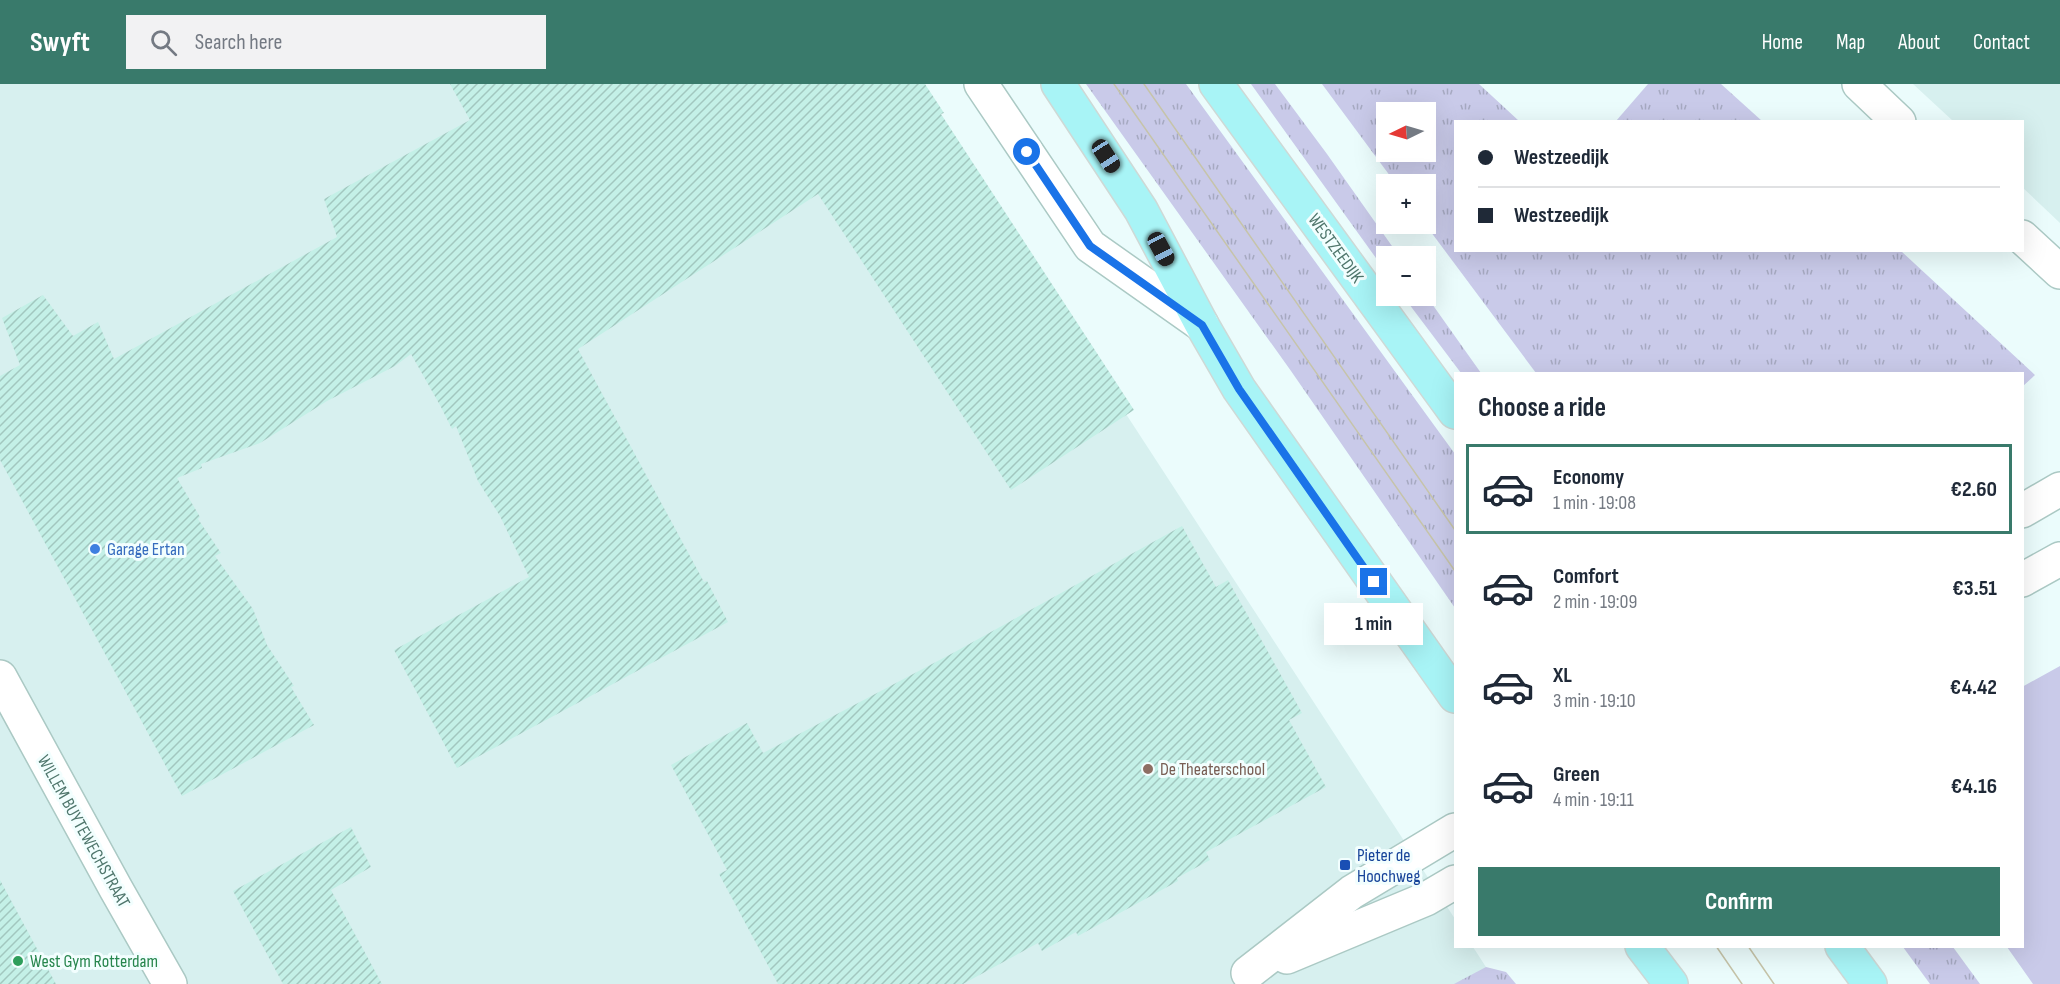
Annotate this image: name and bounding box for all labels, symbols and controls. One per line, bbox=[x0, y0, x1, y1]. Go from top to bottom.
search box bbox=[126, 15, 546, 69]
text: Swyft bbox=[30, 26, 90, 59]
icon: search bbox=[147, 26, 180, 59]
text: Search here bbox=[195, 29, 282, 56]
text: Home bbox=[1762, 30, 1803, 55]
text: Map bbox=[1836, 30, 1865, 55]
text: About bbox=[1898, 30, 1940, 55]
text: Contact bbox=[1973, 30, 2030, 55]
north arrow bbox=[1376, 102, 1436, 162]
map controls bbox=[1376, 102, 1436, 306]
car bbox=[1089, 136, 1123, 176]
route start bbox=[1013, 138, 1040, 165]
text: Westzeedijk bbox=[1514, 144, 1609, 171]
button: + bbox=[1376, 174, 1436, 234]
text: Westzeedijk bbox=[1514, 202, 1609, 229]
street label: WESTZEEDIJK bbox=[1303, 209, 1368, 288]
car bbox=[1145, 229, 1177, 269]
button: − bbox=[1376, 246, 1436, 306]
text: Choose a ride bbox=[1478, 392, 1606, 424]
icon: car bbox=[1481, 462, 1535, 516]
text: Economy bbox=[1553, 464, 1624, 491]
text: €2.60 bbox=[1950, 476, 1997, 503]
text: 1 min · 19:08 bbox=[1553, 491, 1636, 515]
place label: Garage Ertan bbox=[107, 539, 185, 560]
marker: Garage Ertan bbox=[88, 542, 102, 556]
icon: car bbox=[1481, 561, 1535, 615]
text: Comfort bbox=[1553, 563, 1619, 590]
route end bbox=[1360, 568, 1387, 595]
text: €3.51 bbox=[1952, 575, 1997, 602]
text: 2 min · 19:09 bbox=[1553, 590, 1637, 614]
callout: 1 min bbox=[1324, 603, 1424, 645]
text: 1 min bbox=[1355, 612, 1392, 636]
icon: car bbox=[1481, 660, 1535, 714]
text: XL bbox=[1553, 662, 1572, 689]
text: €4.42 bbox=[1950, 674, 1997, 701]
text: 3 min · 19:10 bbox=[1553, 689, 1636, 713]
street label: WILLEM BUYTEWECHSTRAAT bbox=[33, 751, 134, 911]
place label: De Theaterschool bbox=[1160, 759, 1265, 780]
icon: car bbox=[1481, 759, 1535, 813]
text: Green bbox=[1553, 761, 1600, 788]
marker: De Theaterschool bbox=[1141, 762, 1155, 776]
text: €4.16 bbox=[1951, 773, 1997, 800]
text: 4 min · 19:11 bbox=[1553, 788, 1634, 812]
place label: Pieter de Hoochweg bbox=[1357, 845, 1420, 887]
marker: Pieter de Hoochweg bbox=[1338, 858, 1352, 872]
button: Confirm bbox=[1478, 867, 2000, 936]
place label: West Gym Rotterdam bbox=[30, 951, 158, 972]
marker: West Gym Rotterdam bbox=[11, 954, 25, 968]

